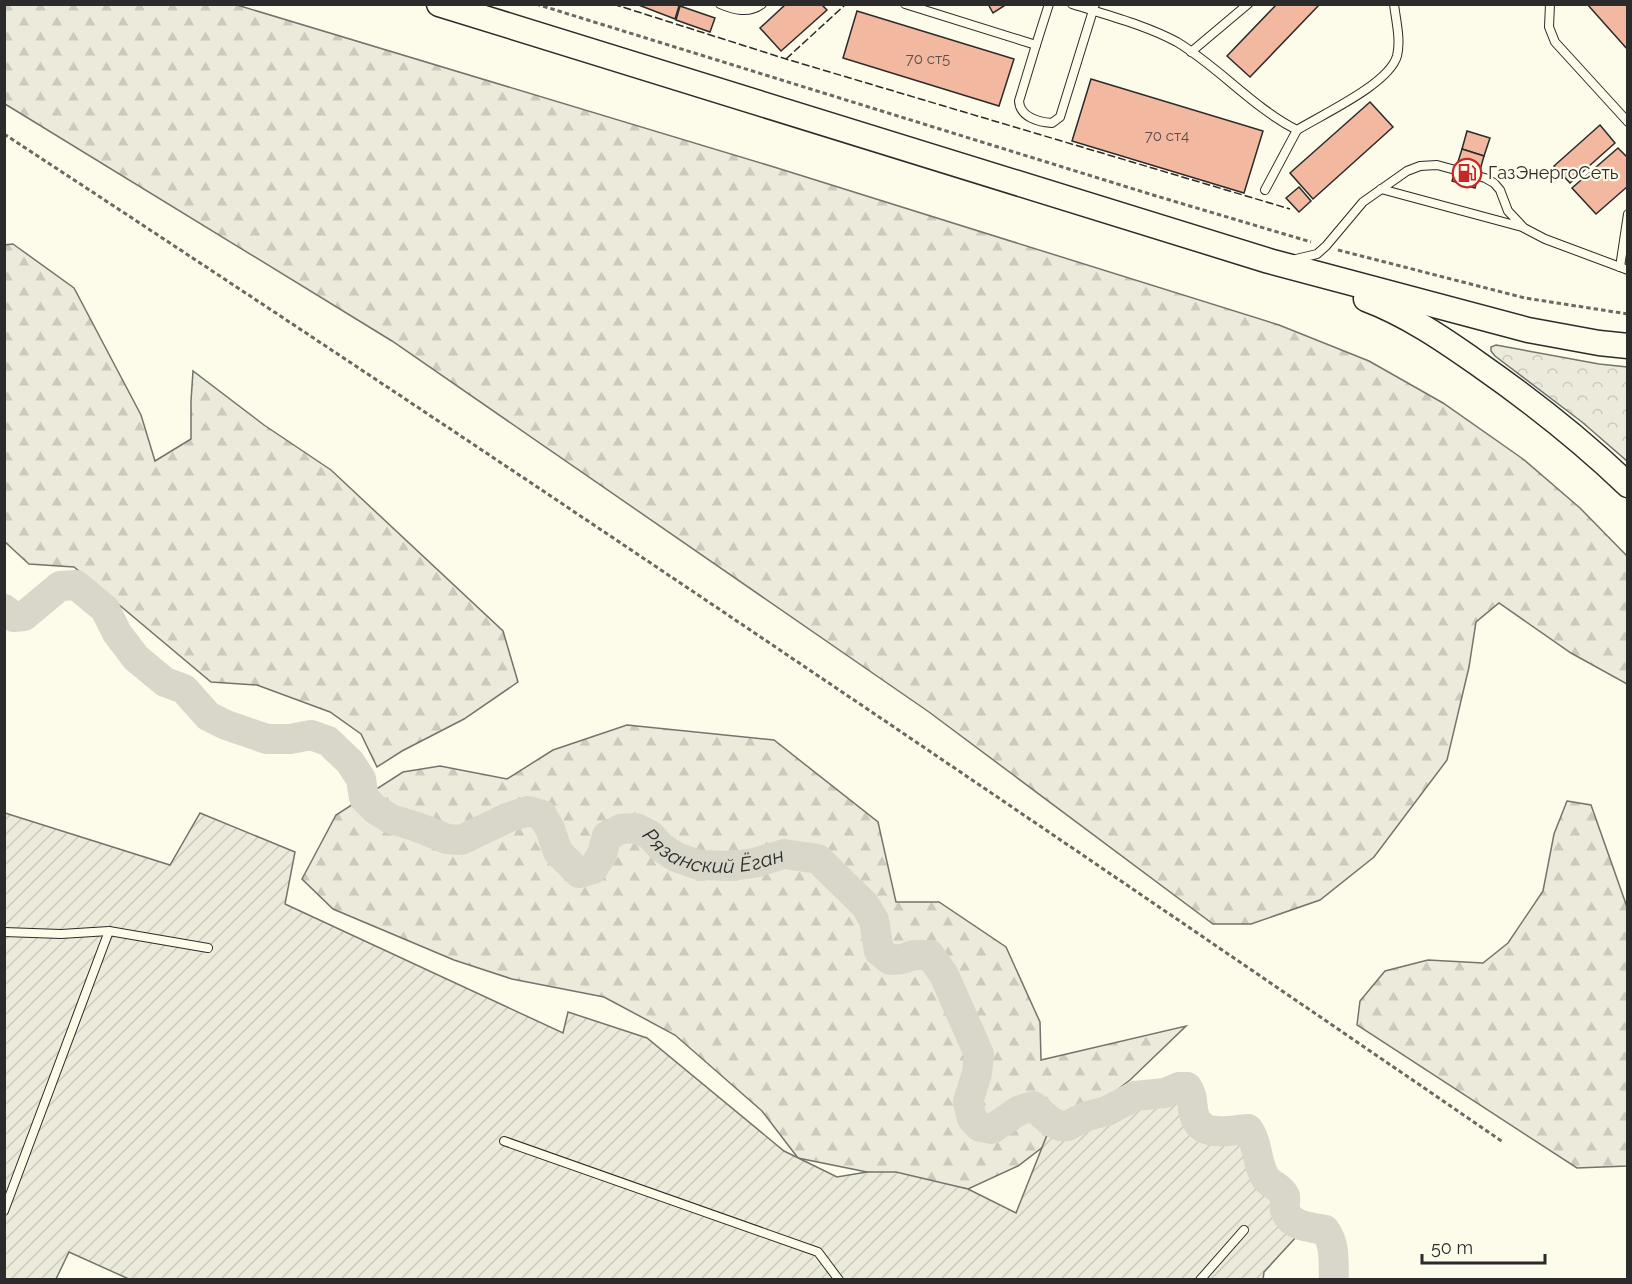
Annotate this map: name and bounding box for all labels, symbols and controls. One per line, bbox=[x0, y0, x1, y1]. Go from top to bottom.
house number: 70 ст5 bbox=[906, 50, 950, 68]
house number: 70 ст4 bbox=[1145, 127, 1189, 145]
fuel station icon: ГазЭнергоСеть bbox=[1451, 157, 1483, 189]
place label: ГазЭнергоСеть bbox=[1488, 162, 1619, 183]
water label: Рязанский Ёган bbox=[638, 823, 787, 878]
scale bar bbox=[1422, 1227, 1545, 1265]
text: 50 m bbox=[1431, 1237, 1473, 1258]

